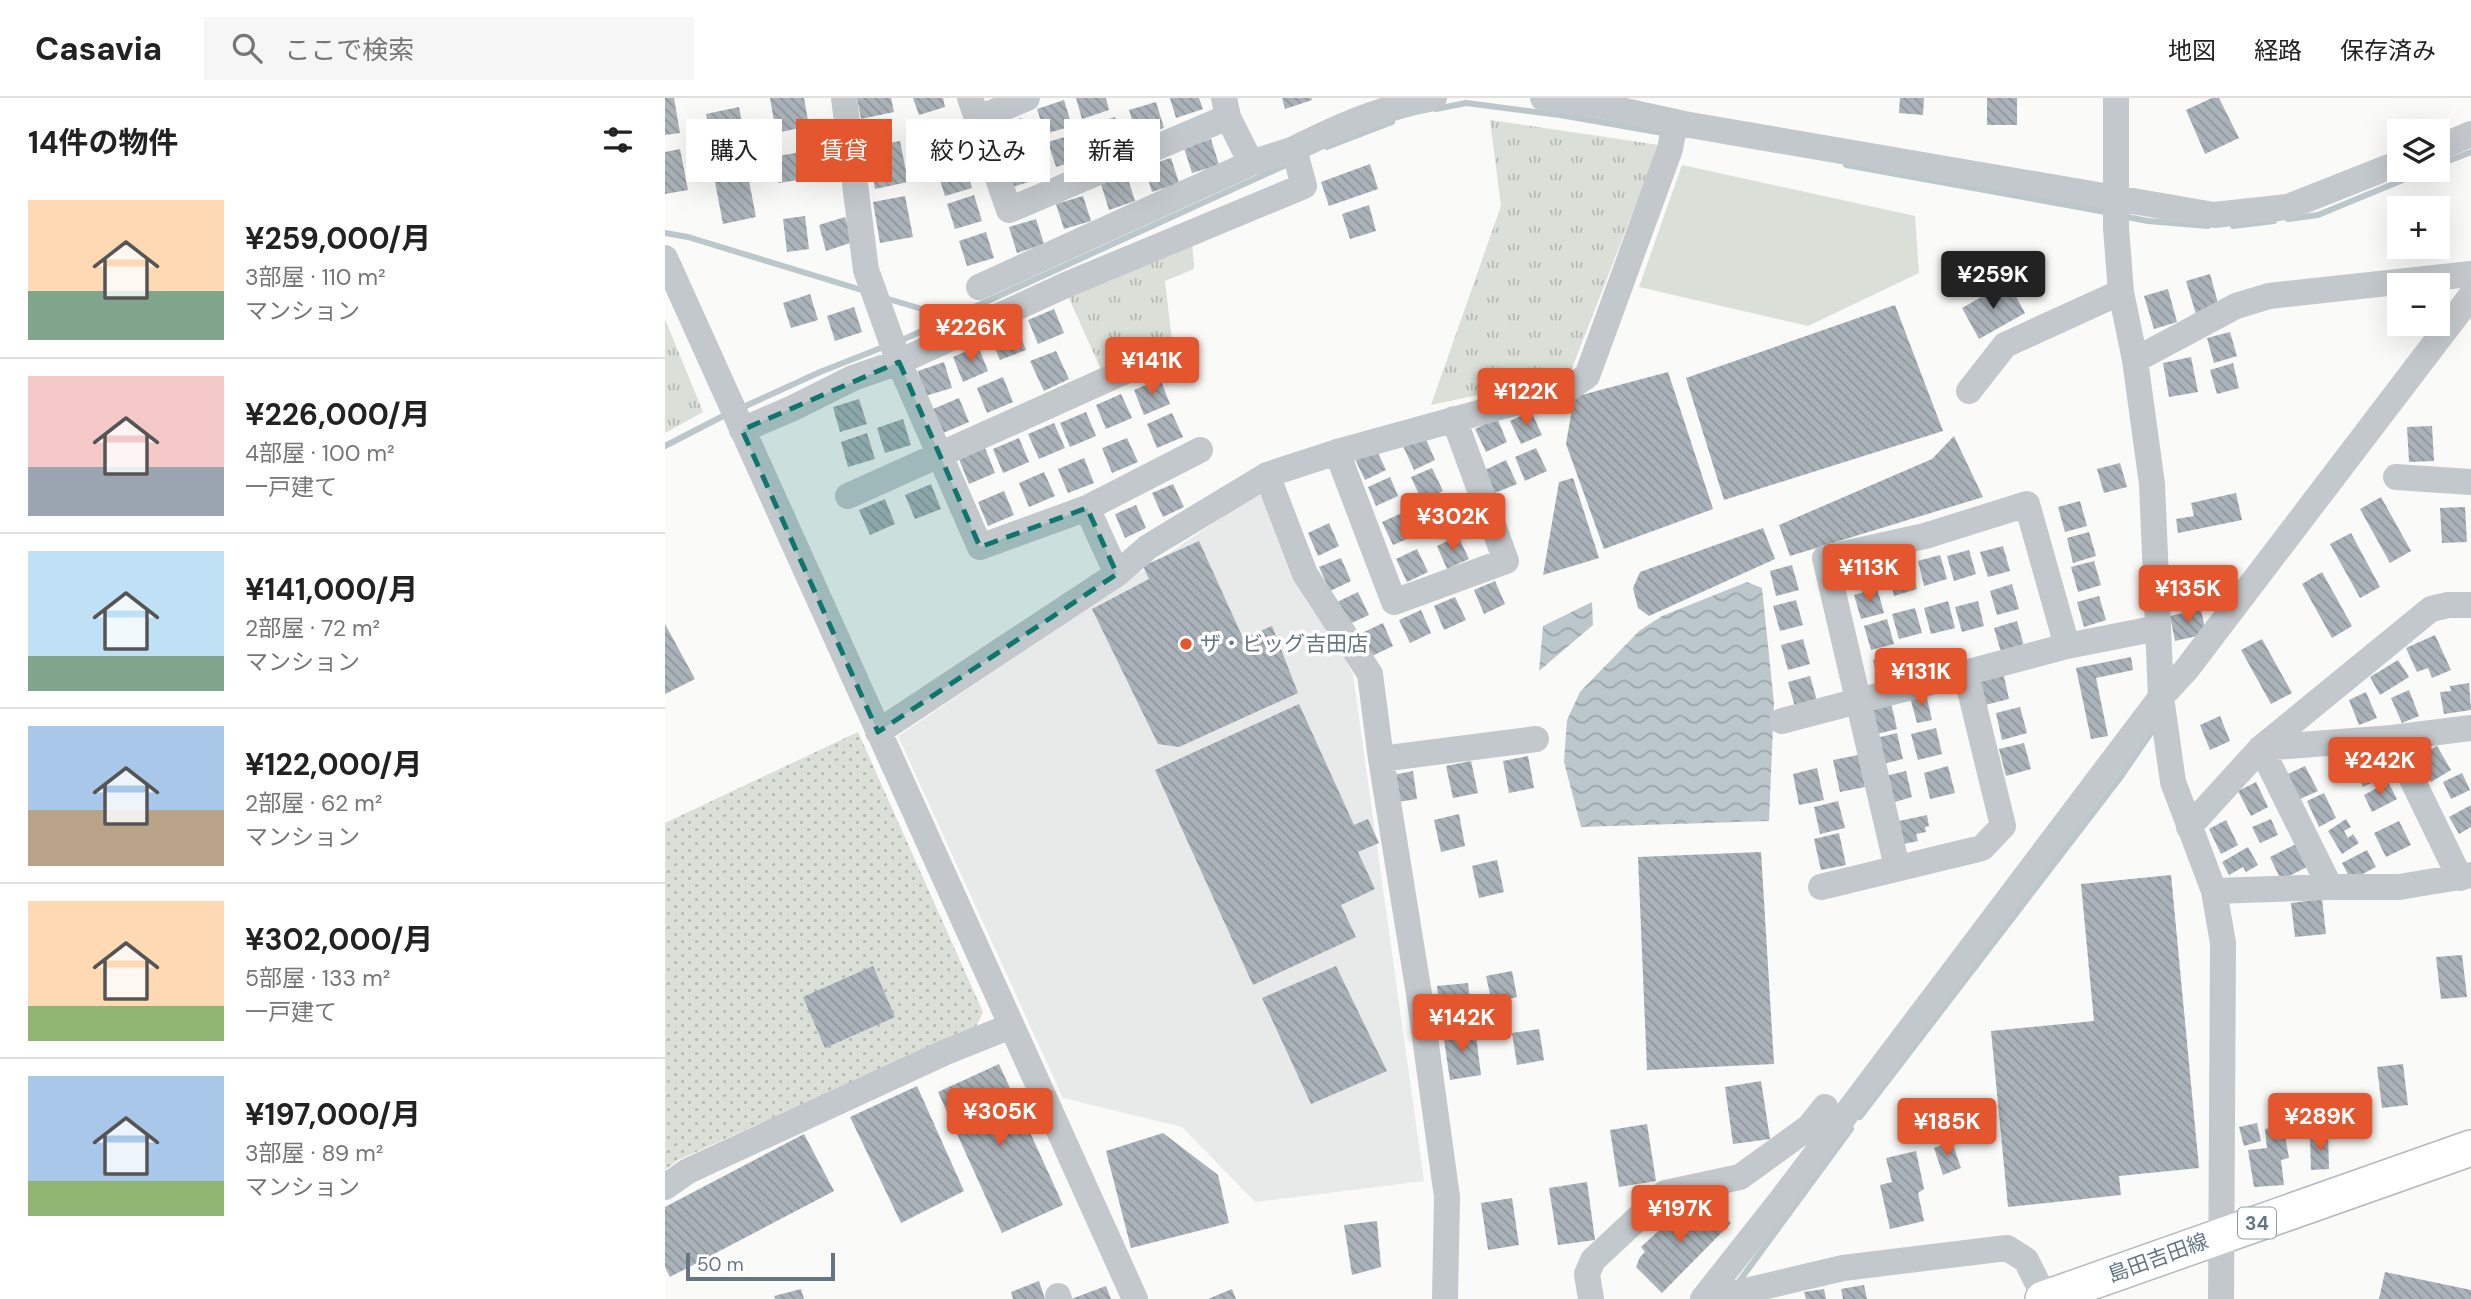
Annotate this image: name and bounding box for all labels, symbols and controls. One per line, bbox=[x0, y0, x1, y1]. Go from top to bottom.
search box bbox=[204, 17, 694, 80]
text: Casavia bbox=[35, 27, 162, 70]
icon: search bbox=[228, 29, 266, 67]
text: ここで検索 bbox=[284, 33, 414, 67]
text: 地図 bbox=[2168, 35, 2216, 66]
text: 経路 bbox=[2254, 35, 2302, 66]
text: 保存済み bbox=[2340, 35, 2436, 66]
chip: 購入 bbox=[686, 119, 782, 182]
chip: 賃貸 bbox=[796, 119, 892, 182]
chip: 絞り込み bbox=[906, 119, 1050, 182]
chip: 新着 bbox=[1064, 119, 1160, 182]
map controls bbox=[2387, 119, 2450, 336]
button: layers bbox=[2387, 119, 2450, 182]
icon: filters bbox=[599, 121, 637, 159]
text: 14件の物件 bbox=[28, 123, 178, 162]
button: + bbox=[2387, 196, 2450, 259]
text: ¥259,000/月 bbox=[245, 219, 431, 258]
icon: home bbox=[84, 228, 168, 312]
pin: ¥259K bbox=[1944, 252, 2042, 311]
text: ¥259K bbox=[1957, 259, 2029, 289]
text: 3部屋 · 110 m² bbox=[245, 262, 386, 292]
button: − bbox=[2387, 273, 2450, 336]
text: マンション bbox=[245, 296, 360, 326]
pin: ¥226K bbox=[922, 304, 1020, 364]
text: ¥226K bbox=[935, 312, 1007, 342]
pin: ¥141K bbox=[1103, 338, 1201, 397]
text: ¥141K bbox=[1121, 345, 1183, 375]
pin: ¥122K bbox=[1477, 368, 1575, 428]
text: ¥122K bbox=[1494, 376, 1558, 406]
text: ¥226,000/月 bbox=[245, 395, 431, 434]
icon: home bbox=[84, 404, 168, 488]
text: 4部屋 · 100 m² bbox=[245, 438, 395, 468]
text: 一戸建て bbox=[245, 472, 337, 502]
pin: ¥302K bbox=[1404, 494, 1502, 553]
text: ¥302K bbox=[1416, 501, 1490, 531]
pin: ¥113K bbox=[1820, 545, 1918, 604]
text: ¥113K bbox=[1839, 552, 1899, 582]
pin: ¥135K bbox=[2139, 566, 2237, 625]
text: ¥141,000/月 bbox=[245, 570, 418, 609]
text: ¥135K bbox=[2155, 573, 2221, 603]
icon: home bbox=[84, 579, 168, 663]
text: 2部屋 · 72 m² bbox=[245, 613, 380, 643]
place label: ザ・ビッグ吉田店 bbox=[1200, 630, 1368, 658]
marker: ザ・ビッグ吉田店 bbox=[1178, 636, 1194, 652]
text: マンション bbox=[245, 647, 360, 677]
pin: ¥131K bbox=[1872, 648, 1970, 708]
text: ¥131K bbox=[1891, 656, 1951, 686]
pin: ¥242K bbox=[2331, 738, 2429, 797]
text: ¥122,000/月 bbox=[245, 745, 422, 784]
text: ¥242K bbox=[2344, 745, 2416, 775]
icon: home bbox=[84, 754, 168, 838]
text: 2部屋 · 62 m² bbox=[245, 788, 382, 818]
text: マンション bbox=[245, 822, 360, 852]
text: ¥302,000/月 bbox=[245, 920, 433, 959]
icon: home bbox=[84, 929, 168, 1013]
text: 5部屋 · 133 m² bbox=[245, 963, 390, 993]
pin: ¥142K bbox=[1413, 995, 1511, 1054]
text: 一戸建て bbox=[245, 997, 337, 1027]
text: ¥142K bbox=[1429, 1002, 1495, 1032]
pin: ¥305K bbox=[951, 1088, 1049, 1148]
pin: ¥289K bbox=[2271, 1094, 2369, 1153]
text: ¥197,000/月 bbox=[245, 1095, 421, 1134]
text: ¥305K bbox=[963, 1096, 1037, 1126]
pin: ¥185K bbox=[1898, 1098, 1996, 1158]
text: ¥289K bbox=[2284, 1101, 2356, 1131]
icon: home bbox=[84, 1104, 168, 1188]
text: ¥185K bbox=[1913, 1106, 1981, 1136]
text: 3部屋 · 89 m² bbox=[245, 1138, 383, 1168]
text: マンション bbox=[245, 1172, 360, 1202]
pin: ¥197K bbox=[1631, 1186, 1729, 1245]
text: ¥197K bbox=[1647, 1193, 1713, 1223]
road number: 34 bbox=[2238, 1208, 2276, 1238]
street label: 島田吉田線 bbox=[2104, 1227, 2212, 1289]
scale bar bbox=[686, 1250, 835, 1282]
text: 50 m bbox=[697, 1252, 744, 1277]

